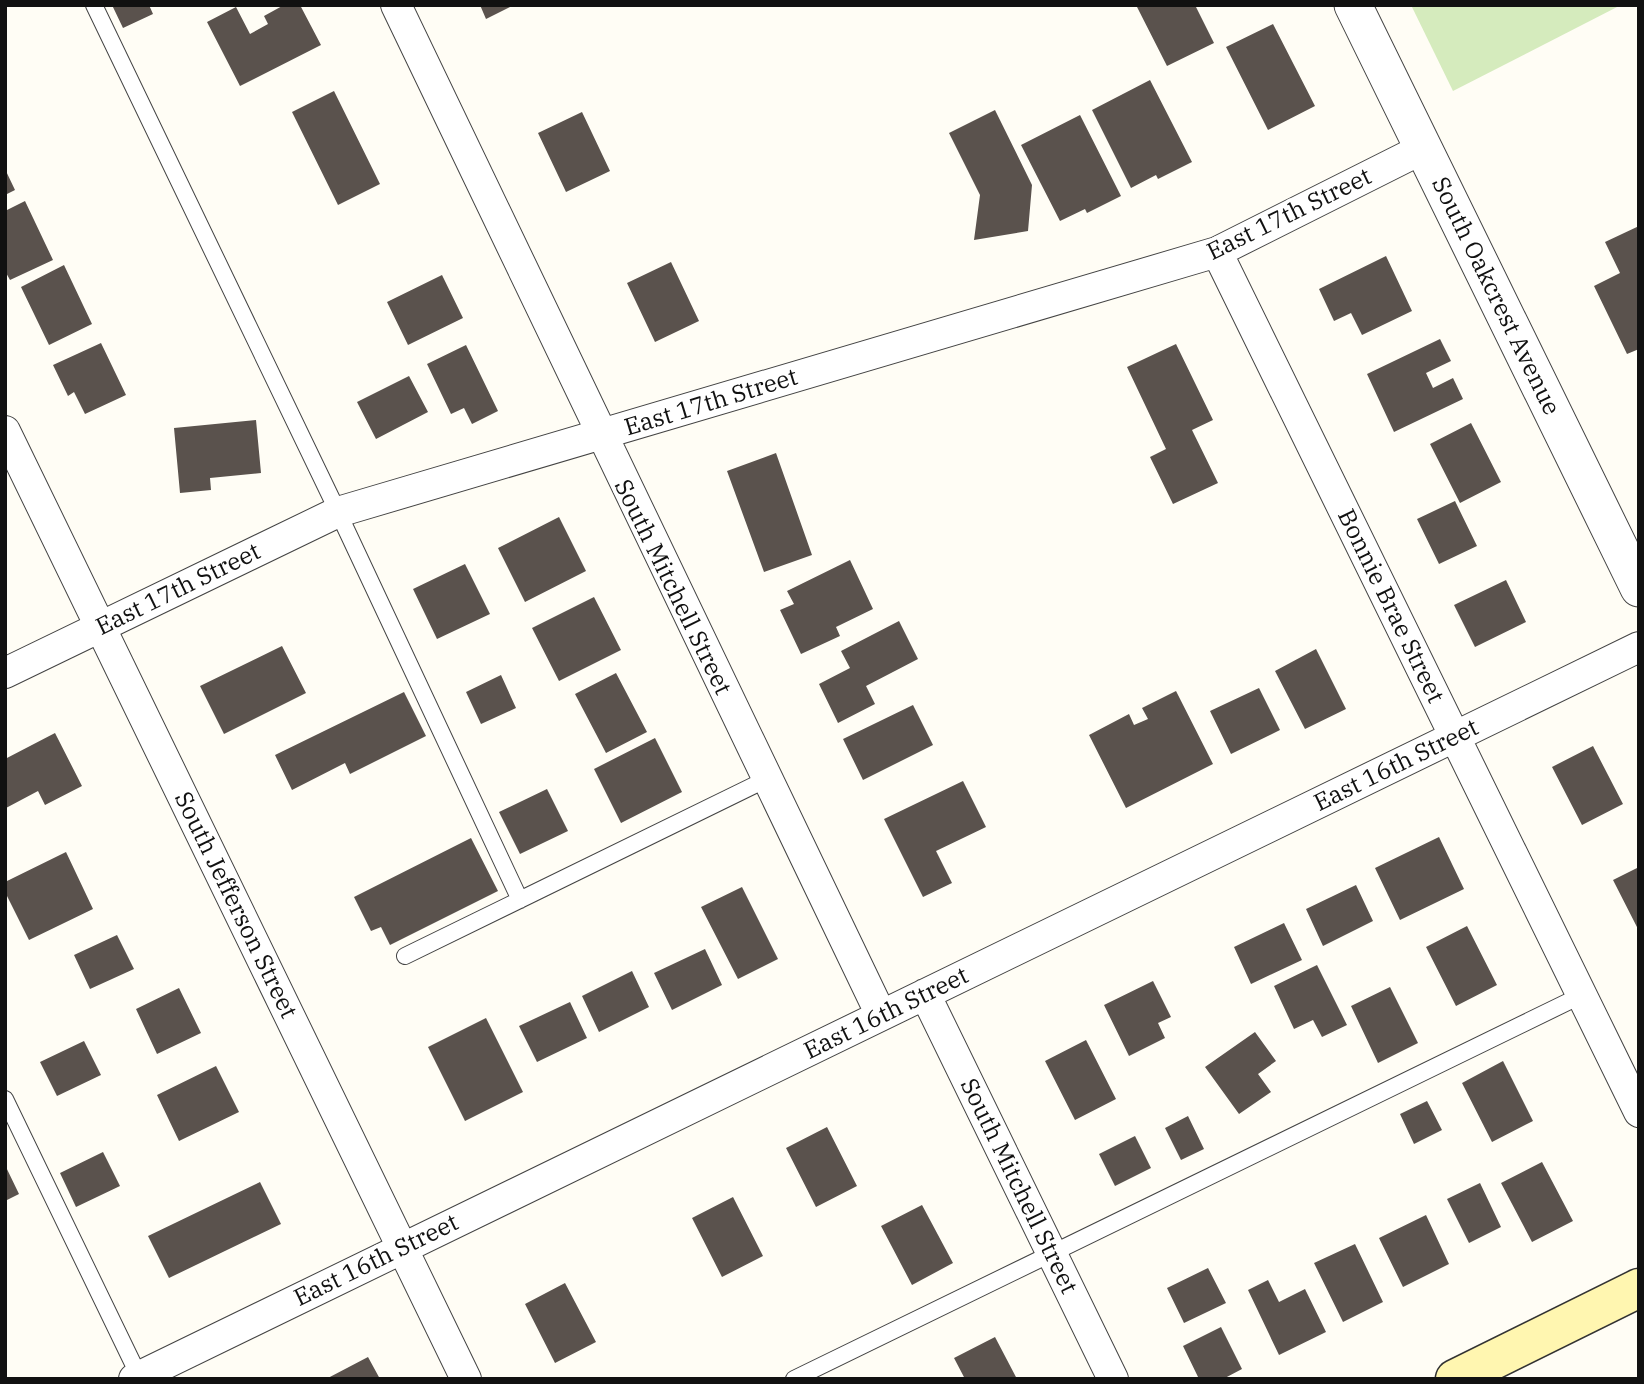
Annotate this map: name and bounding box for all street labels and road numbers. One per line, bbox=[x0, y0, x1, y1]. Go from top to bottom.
street label: East 17th Street bbox=[1201, 159, 1376, 267]
street label: South Oakcrest Avenue bbox=[1425, 171, 1569, 420]
street label: East 17th Street bbox=[620, 360, 801, 443]
street label: South Mitchell Street bbox=[608, 473, 740, 700]
street label: Bonnie Brae Street bbox=[1331, 503, 1453, 708]
street label: East 17th Street bbox=[90, 534, 265, 642]
street label: East 16th Street bbox=[1308, 710, 1483, 818]
street label: South Jefferson Street bbox=[168, 786, 306, 1023]
street label: East 16th Street bbox=[798, 958, 973, 1066]
street label: South Mitchell Street bbox=[954, 1072, 1086, 1299]
street label: East 16th Street bbox=[288, 1205, 463, 1313]

